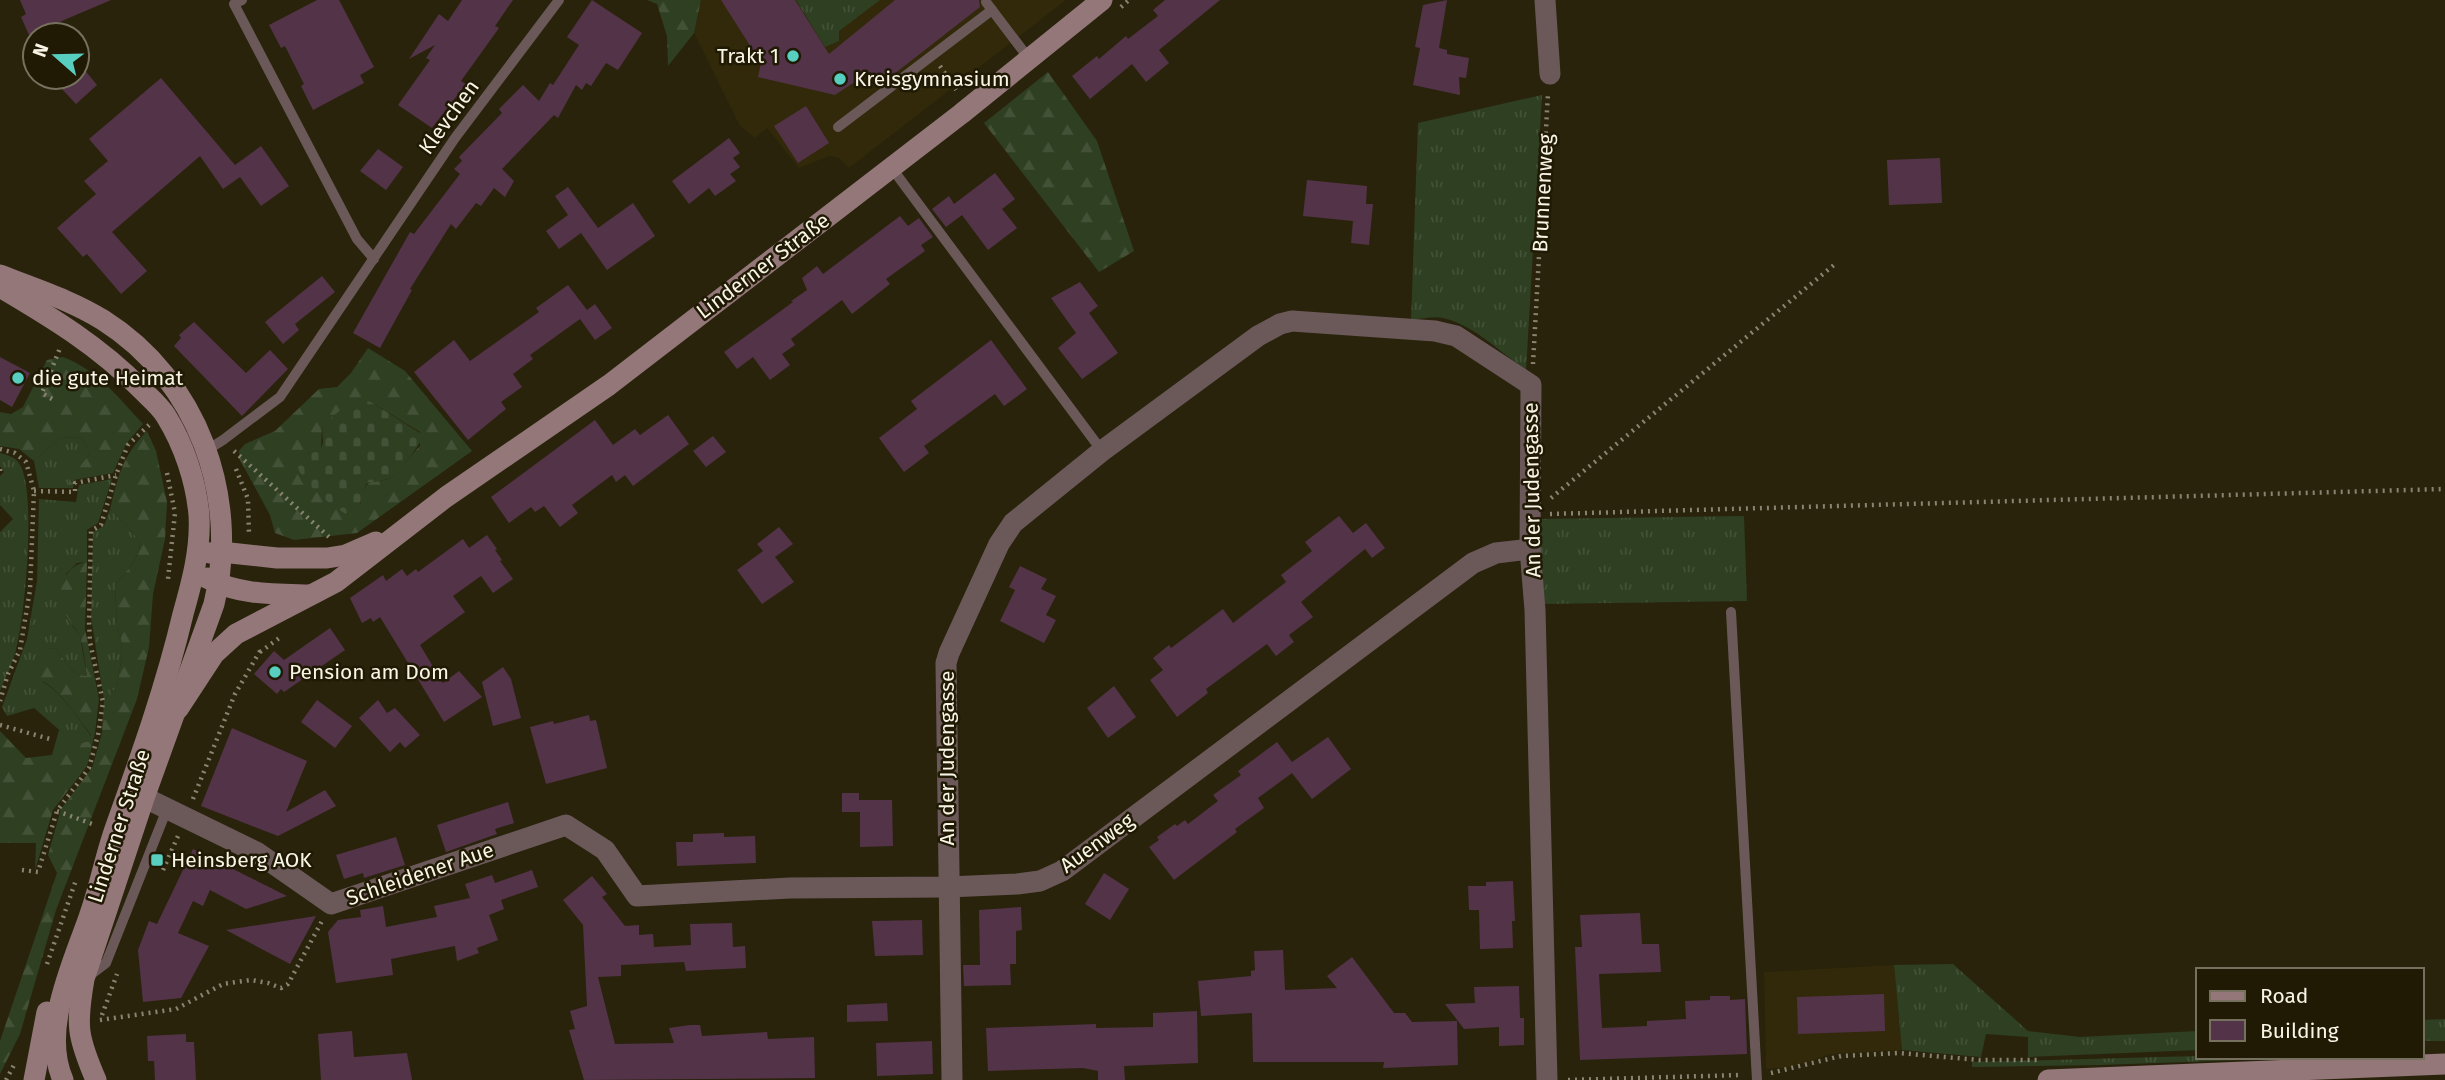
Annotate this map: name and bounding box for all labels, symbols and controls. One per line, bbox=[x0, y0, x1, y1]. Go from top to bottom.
north arrow bbox=[21, 21, 91, 91]
text: N bbox=[28, 40, 53, 60]
place label: Trakt 1 bbox=[717, 43, 779, 69]
marker: Trakt 1 bbox=[785, 48, 801, 64]
place label: Kreisgymnasium bbox=[854, 66, 1010, 92]
marker: Kreisgymnasium bbox=[832, 71, 848, 87]
street label: Klevchen bbox=[413, 75, 485, 159]
street label: Brunnenweg bbox=[1527, 133, 1559, 253]
street label: Linderner Straße bbox=[691, 207, 835, 325]
place label: die gute Heimat bbox=[32, 365, 184, 391]
marker: die gute Heimat bbox=[10, 370, 26, 386]
street label: An der Judengasse bbox=[1517, 402, 1547, 578]
place label: Pension am Dom bbox=[289, 659, 449, 685]
marker: Pension am Dom bbox=[267, 664, 283, 680]
street label: An der Judengasse bbox=[934, 670, 960, 846]
street label: Linderner Straße bbox=[82, 746, 156, 906]
street label: Auenweg bbox=[1055, 807, 1139, 879]
street label: Schleidener Aue bbox=[343, 837, 497, 911]
place label: Heinsberg AOK bbox=[171, 847, 312, 873]
marker: Heinsberg AOK bbox=[149, 852, 165, 868]
legend bbox=[2196, 968, 2424, 1059]
text: Road bbox=[2260, 983, 2308, 1009]
text: Building bbox=[2260, 1018, 2339, 1044]

